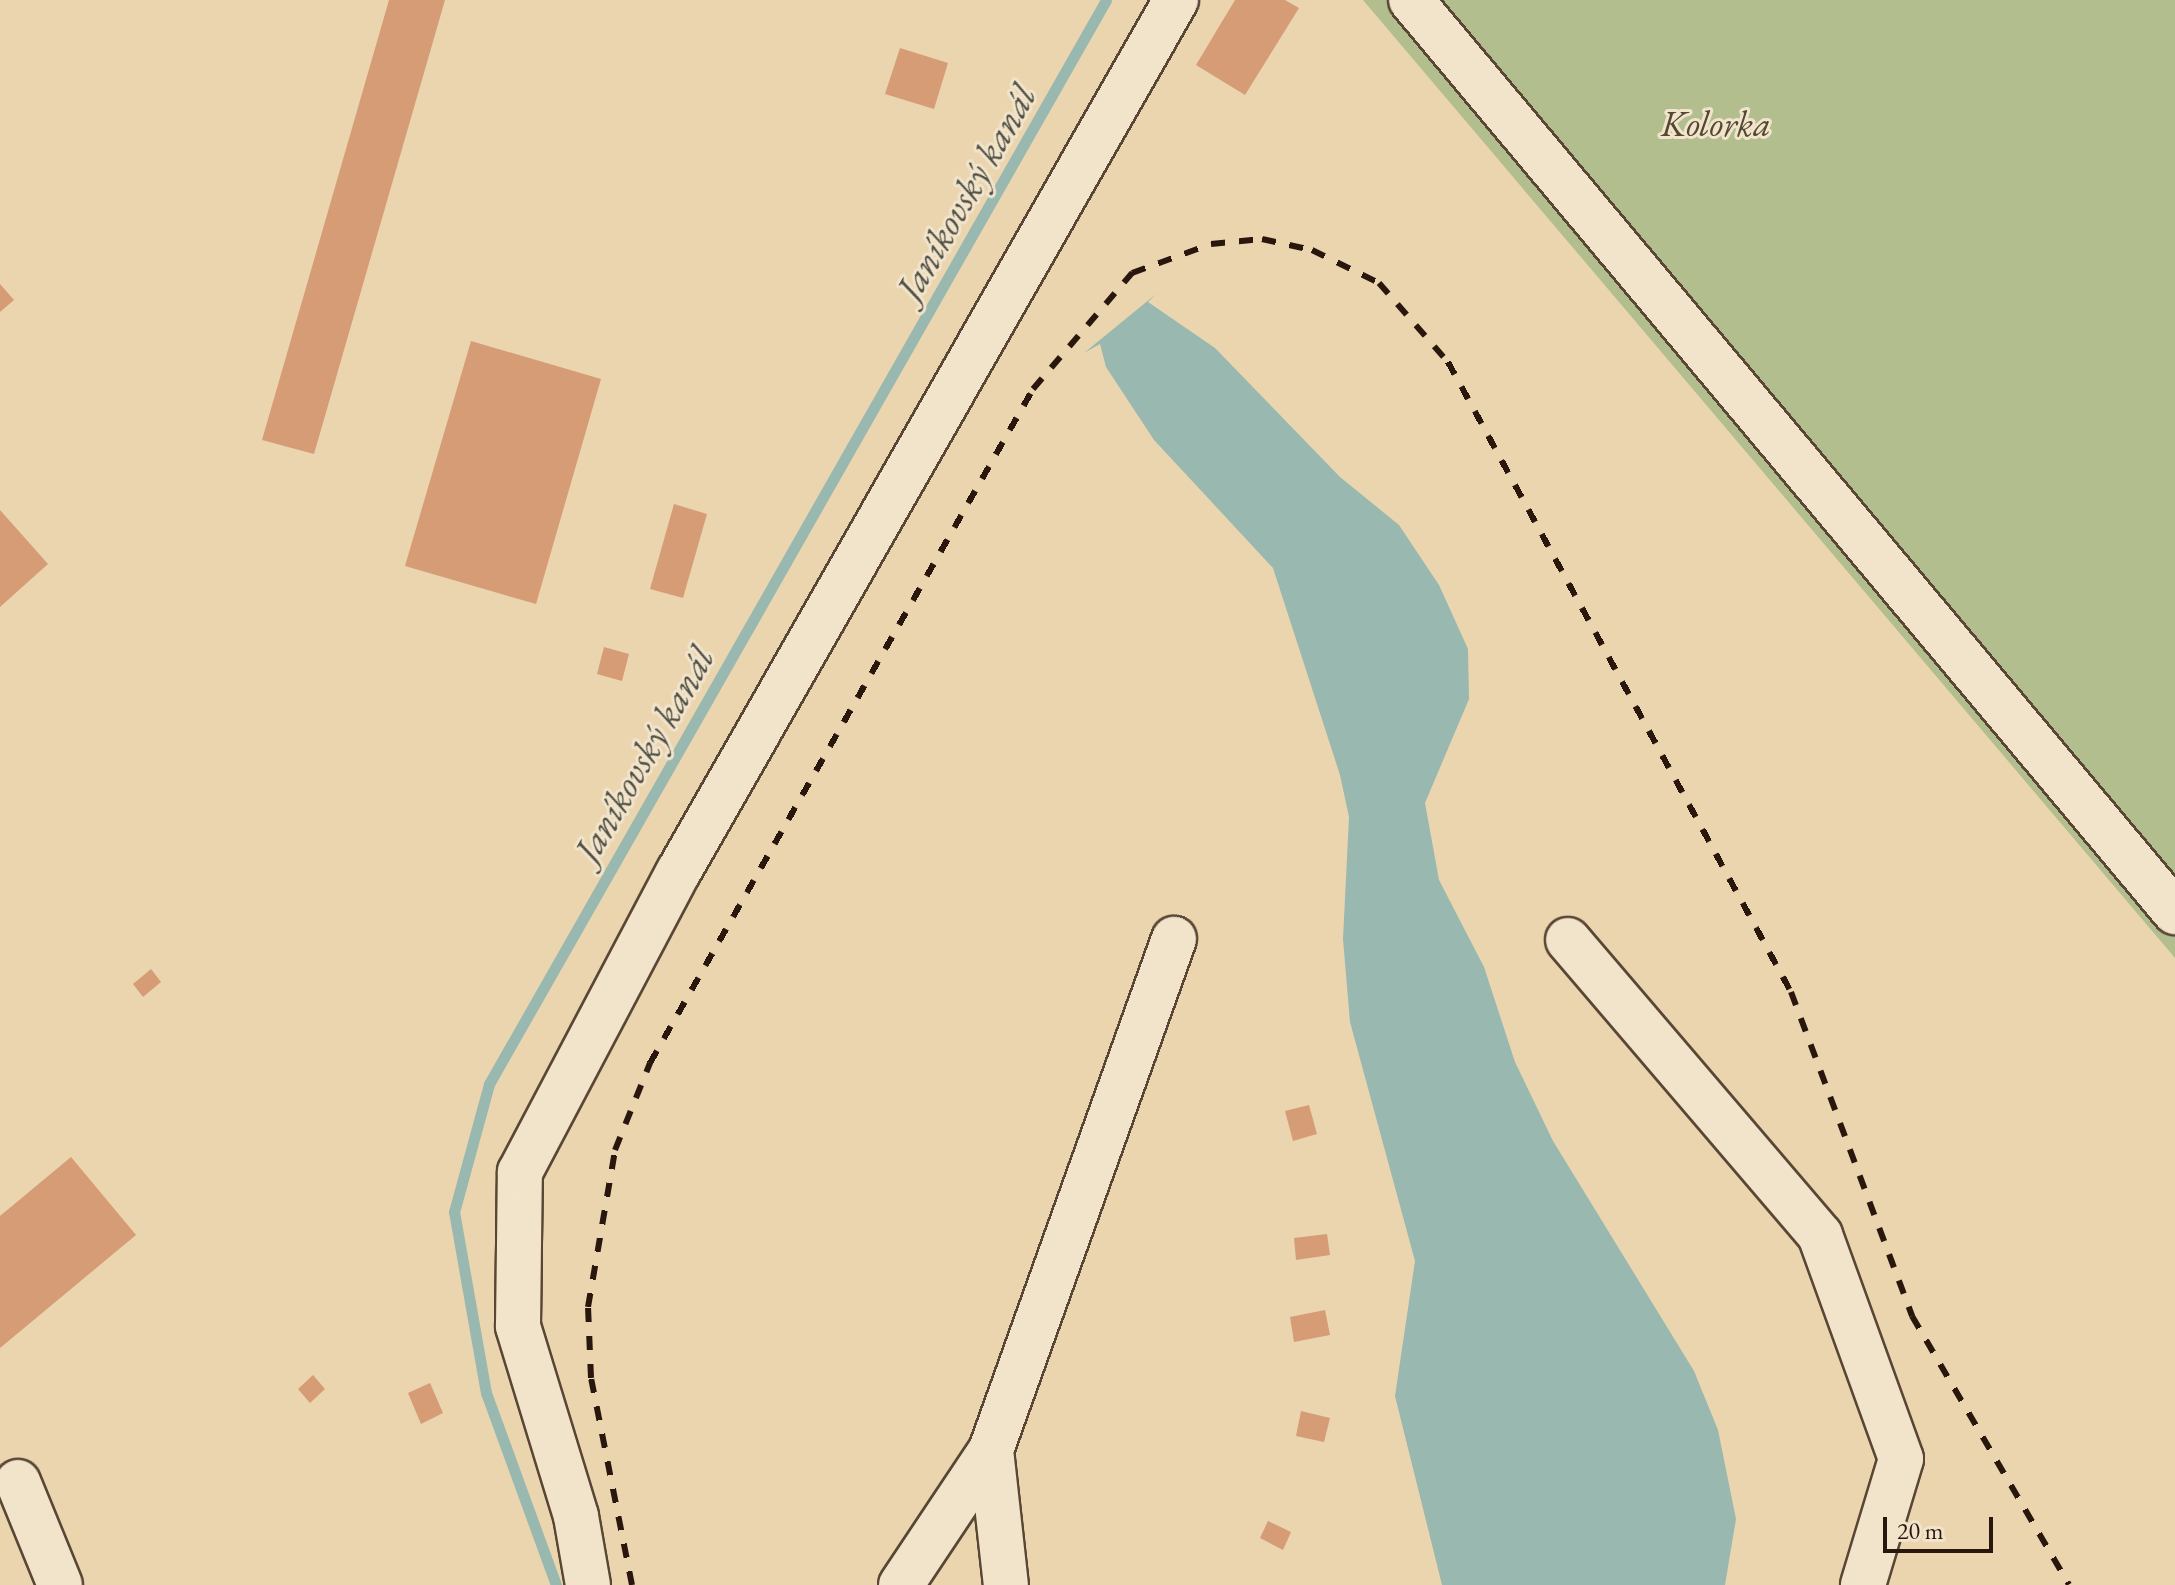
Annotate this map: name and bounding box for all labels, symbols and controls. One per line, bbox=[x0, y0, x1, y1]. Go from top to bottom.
water label: Janíkovský kanál bbox=[886, 76, 1046, 308]
park label: Kolorka bbox=[1661, 102, 1771, 146]
water label: Janíkovský kanál bbox=[564, 638, 724, 870]
scale bar bbox=[1887, 1501, 1997, 1551]
text: 20 m bbox=[1897, 1515, 1944, 1546]

